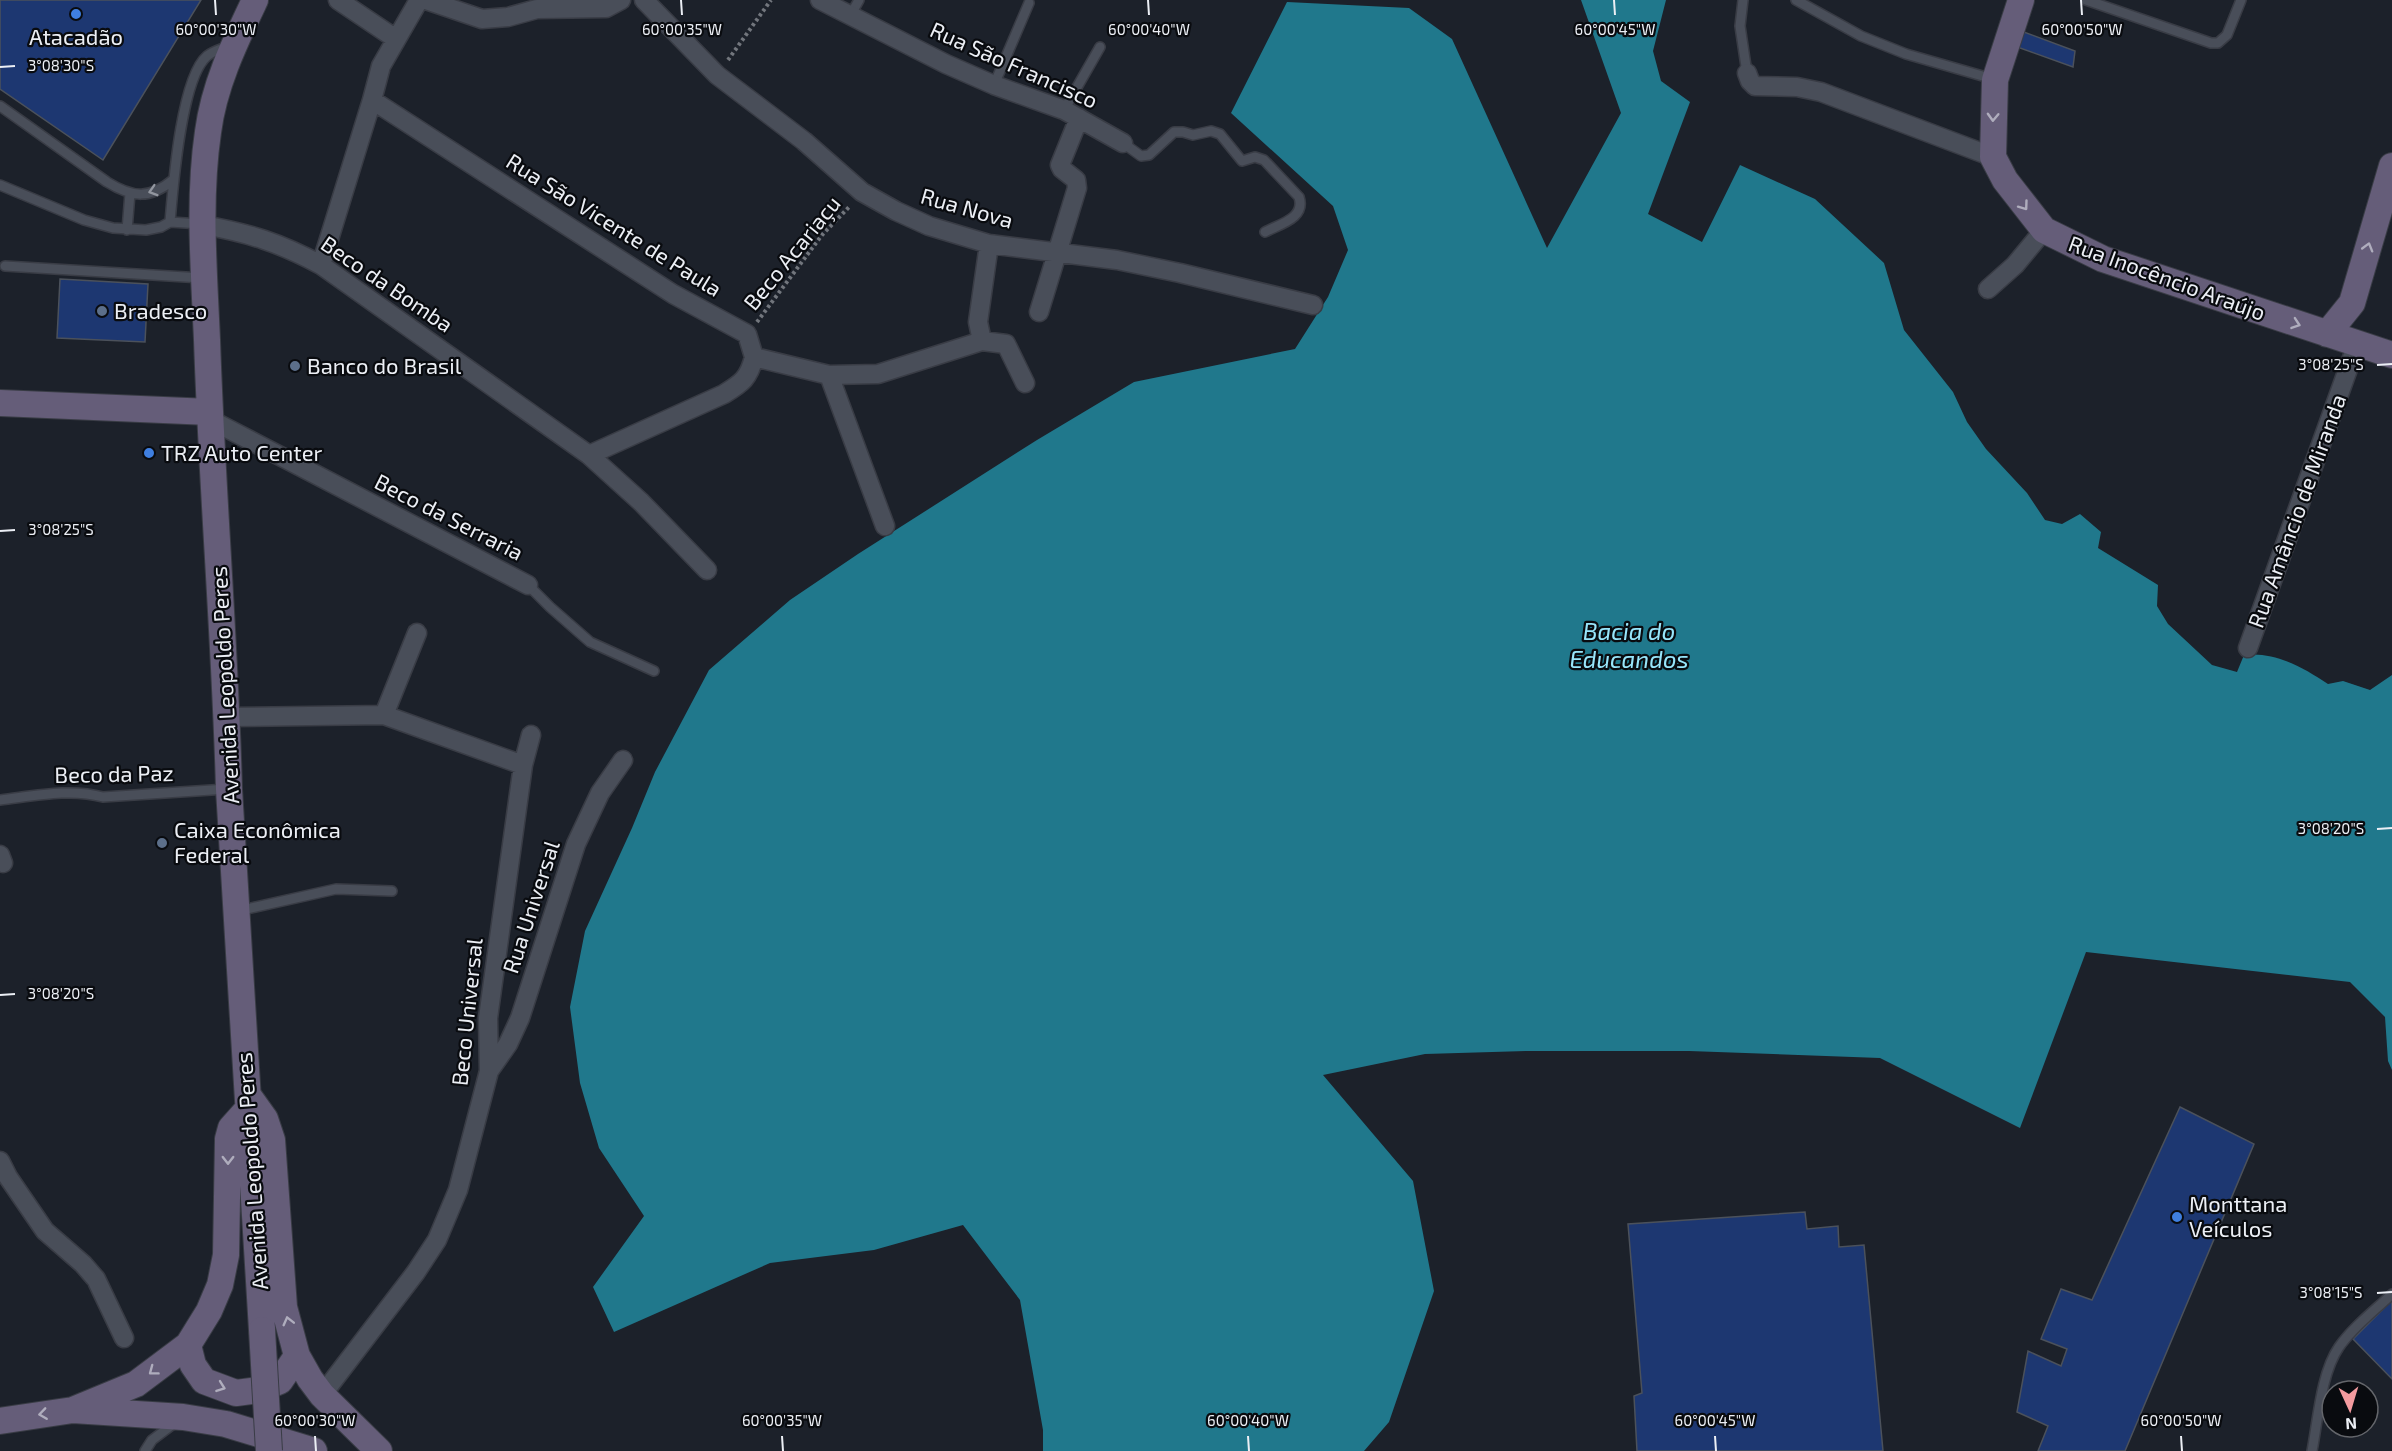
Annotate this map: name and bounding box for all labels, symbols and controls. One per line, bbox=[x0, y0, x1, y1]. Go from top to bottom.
marker: Atacadão bbox=[69, 7, 83, 21]
street label: Rua São Francisco bbox=[927, 15, 1102, 113]
text: 60°00'30"W bbox=[175, 20, 257, 38]
text: 60°00'35"W bbox=[642, 20, 722, 38]
text: 60°00'40"W bbox=[1108, 20, 1190, 38]
text: 60°00'45"W bbox=[1575, 20, 1655, 38]
text: 60°00'50"W bbox=[2042, 20, 2122, 38]
place label: Atacadão bbox=[29, 23, 123, 49]
text: 3°08'30"S bbox=[28, 56, 94, 74]
one-way arrow bbox=[1987, 113, 2000, 122]
street label: Rua São Vicente de Paula bbox=[502, 147, 727, 301]
street label: Rua Nova bbox=[918, 182, 1016, 233]
one-way arrow bbox=[148, 184, 159, 196]
street label: Beco Acariaçu bbox=[737, 190, 847, 316]
one-way arrow bbox=[2017, 200, 2028, 211]
street label: Rua Inocêncio Araújo bbox=[2065, 229, 2269, 326]
street label: Beco da Bomba bbox=[317, 230, 458, 337]
one-way arrow bbox=[2361, 242, 2373, 253]
place label: Bradesco bbox=[114, 297, 207, 323]
marker: Bradesco bbox=[95, 304, 109, 318]
one-way arrow bbox=[2290, 316, 2301, 329]
place label: Banco do Brasil bbox=[307, 352, 462, 378]
text: 3°08'25"S bbox=[2298, 355, 2364, 373]
marker: Banco do Brasil bbox=[288, 359, 302, 373]
street label: Rua Amâncio de Miranda bbox=[2242, 390, 2350, 631]
place label: TRZ Auto Center bbox=[161, 439, 323, 465]
marker: TRZ Auto Center bbox=[142, 446, 156, 460]
street label: Beco da Serraria bbox=[371, 467, 528, 565]
text: 3°08'25"S bbox=[28, 520, 94, 538]
street label: Avenida Leopoldo Peres bbox=[205, 566, 243, 805]
water label: Bacia do Educandos bbox=[1569, 616, 1689, 673]
street label: Beco da Paz bbox=[54, 759, 174, 787]
place label: Caixa Econômica Federal bbox=[174, 816, 341, 867]
text: 3°08'20"S bbox=[2298, 819, 2364, 837]
marker: Caixa Econômica Federal bbox=[155, 836, 169, 850]
street label: Rua Universal bbox=[496, 837, 564, 976]
street label: Beco Universal bbox=[445, 936, 487, 1087]
text: 3°08'20"S bbox=[28, 984, 94, 1002]
street label: Avenida Leopoldo Peres bbox=[230, 1051, 272, 1291]
one-way arrow bbox=[222, 1156, 234, 1165]
place label: Monttana Veículos bbox=[2189, 1190, 2287, 1241]
marker: Monttana Veículos bbox=[2170, 1210, 2184, 1224]
text: 3°08'15"S bbox=[2300, 1283, 2362, 1301]
one-way arrow bbox=[282, 1316, 295, 1326]
one-way arrow bbox=[149, 1364, 160, 1375]
north arrow bbox=[2320, 1379, 2380, 1439]
one-way arrow bbox=[215, 1380, 226, 1392]
one-way arrow bbox=[38, 1408, 48, 1420]
text: 60°00'30"W bbox=[274, 1411, 356, 1429]
text: 60°00'35"W bbox=[742, 1411, 822, 1429]
text: 60°00'40"W bbox=[1207, 1411, 1289, 1429]
text: 60°00'45"W bbox=[1675, 1411, 1755, 1429]
text: 60°00'50"W bbox=[2141, 1411, 2221, 1429]
text: N bbox=[2345, 1415, 2358, 1434]

